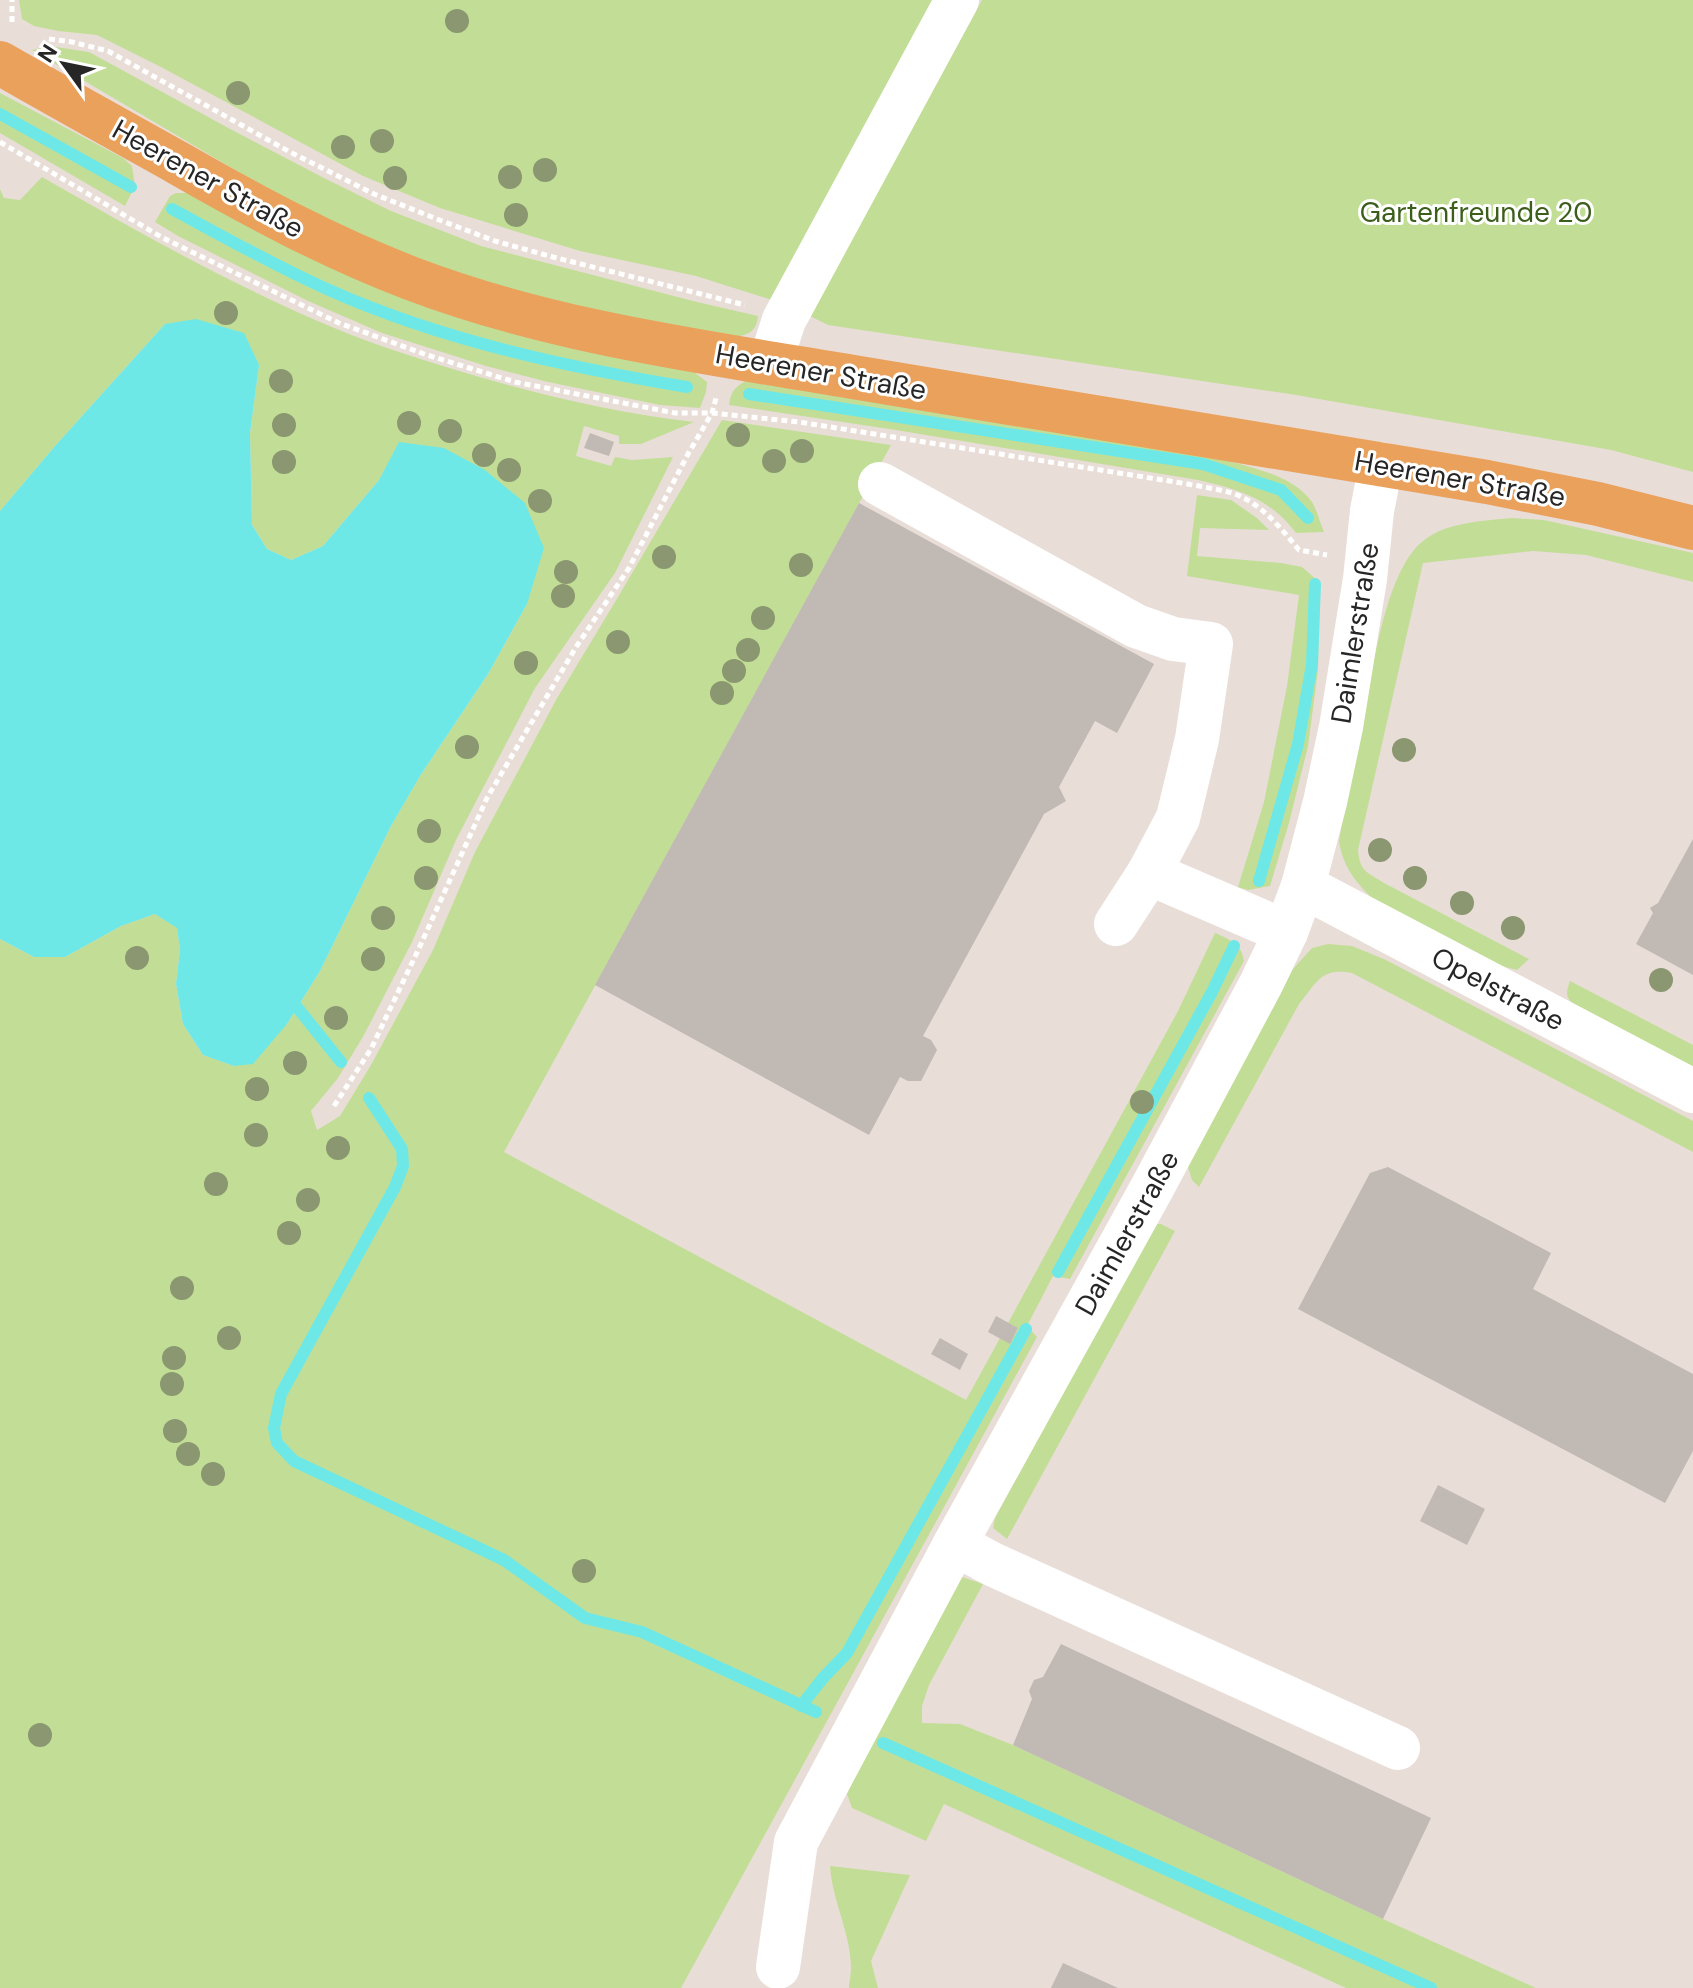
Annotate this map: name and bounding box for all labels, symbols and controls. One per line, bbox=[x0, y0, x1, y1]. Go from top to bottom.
north arrow bbox=[24, 24, 104, 104]
text: N bbox=[31, 39, 64, 68]
street label: Heerener Straße bbox=[106, 111, 310, 247]
park label: Gartenfreunde 20 bbox=[1360, 194, 1592, 231]
street label: Heerener Straße bbox=[713, 335, 929, 409]
street label: Heerener Straße bbox=[1352, 442, 1568, 516]
street label: Daimlerstraße bbox=[1322, 540, 1388, 726]
street label: Opelstraße bbox=[1425, 939, 1571, 1039]
street label: Daimlerstraße bbox=[1067, 1144, 1187, 1322]

